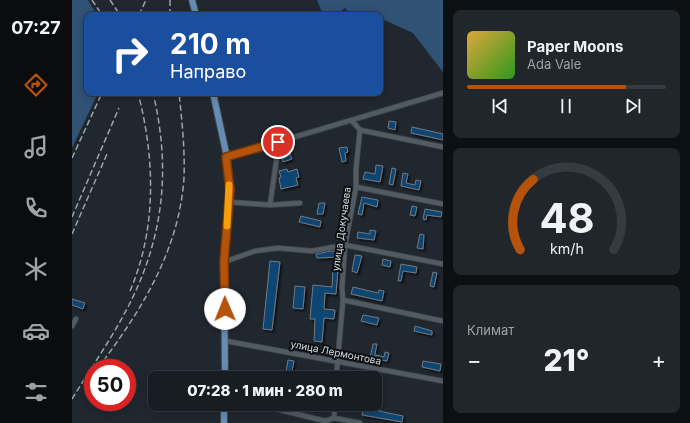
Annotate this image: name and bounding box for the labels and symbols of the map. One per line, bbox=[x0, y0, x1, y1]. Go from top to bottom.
pin bbox=[261, 125, 295, 159]
street label: улица Докучаева bbox=[329, 186, 353, 272]
position arrow bbox=[204, 288, 246, 330]
street label: улица Лермонтова bbox=[290, 337, 382, 367]
speed limit sign: 50 bbox=[84, 359, 136, 411]

